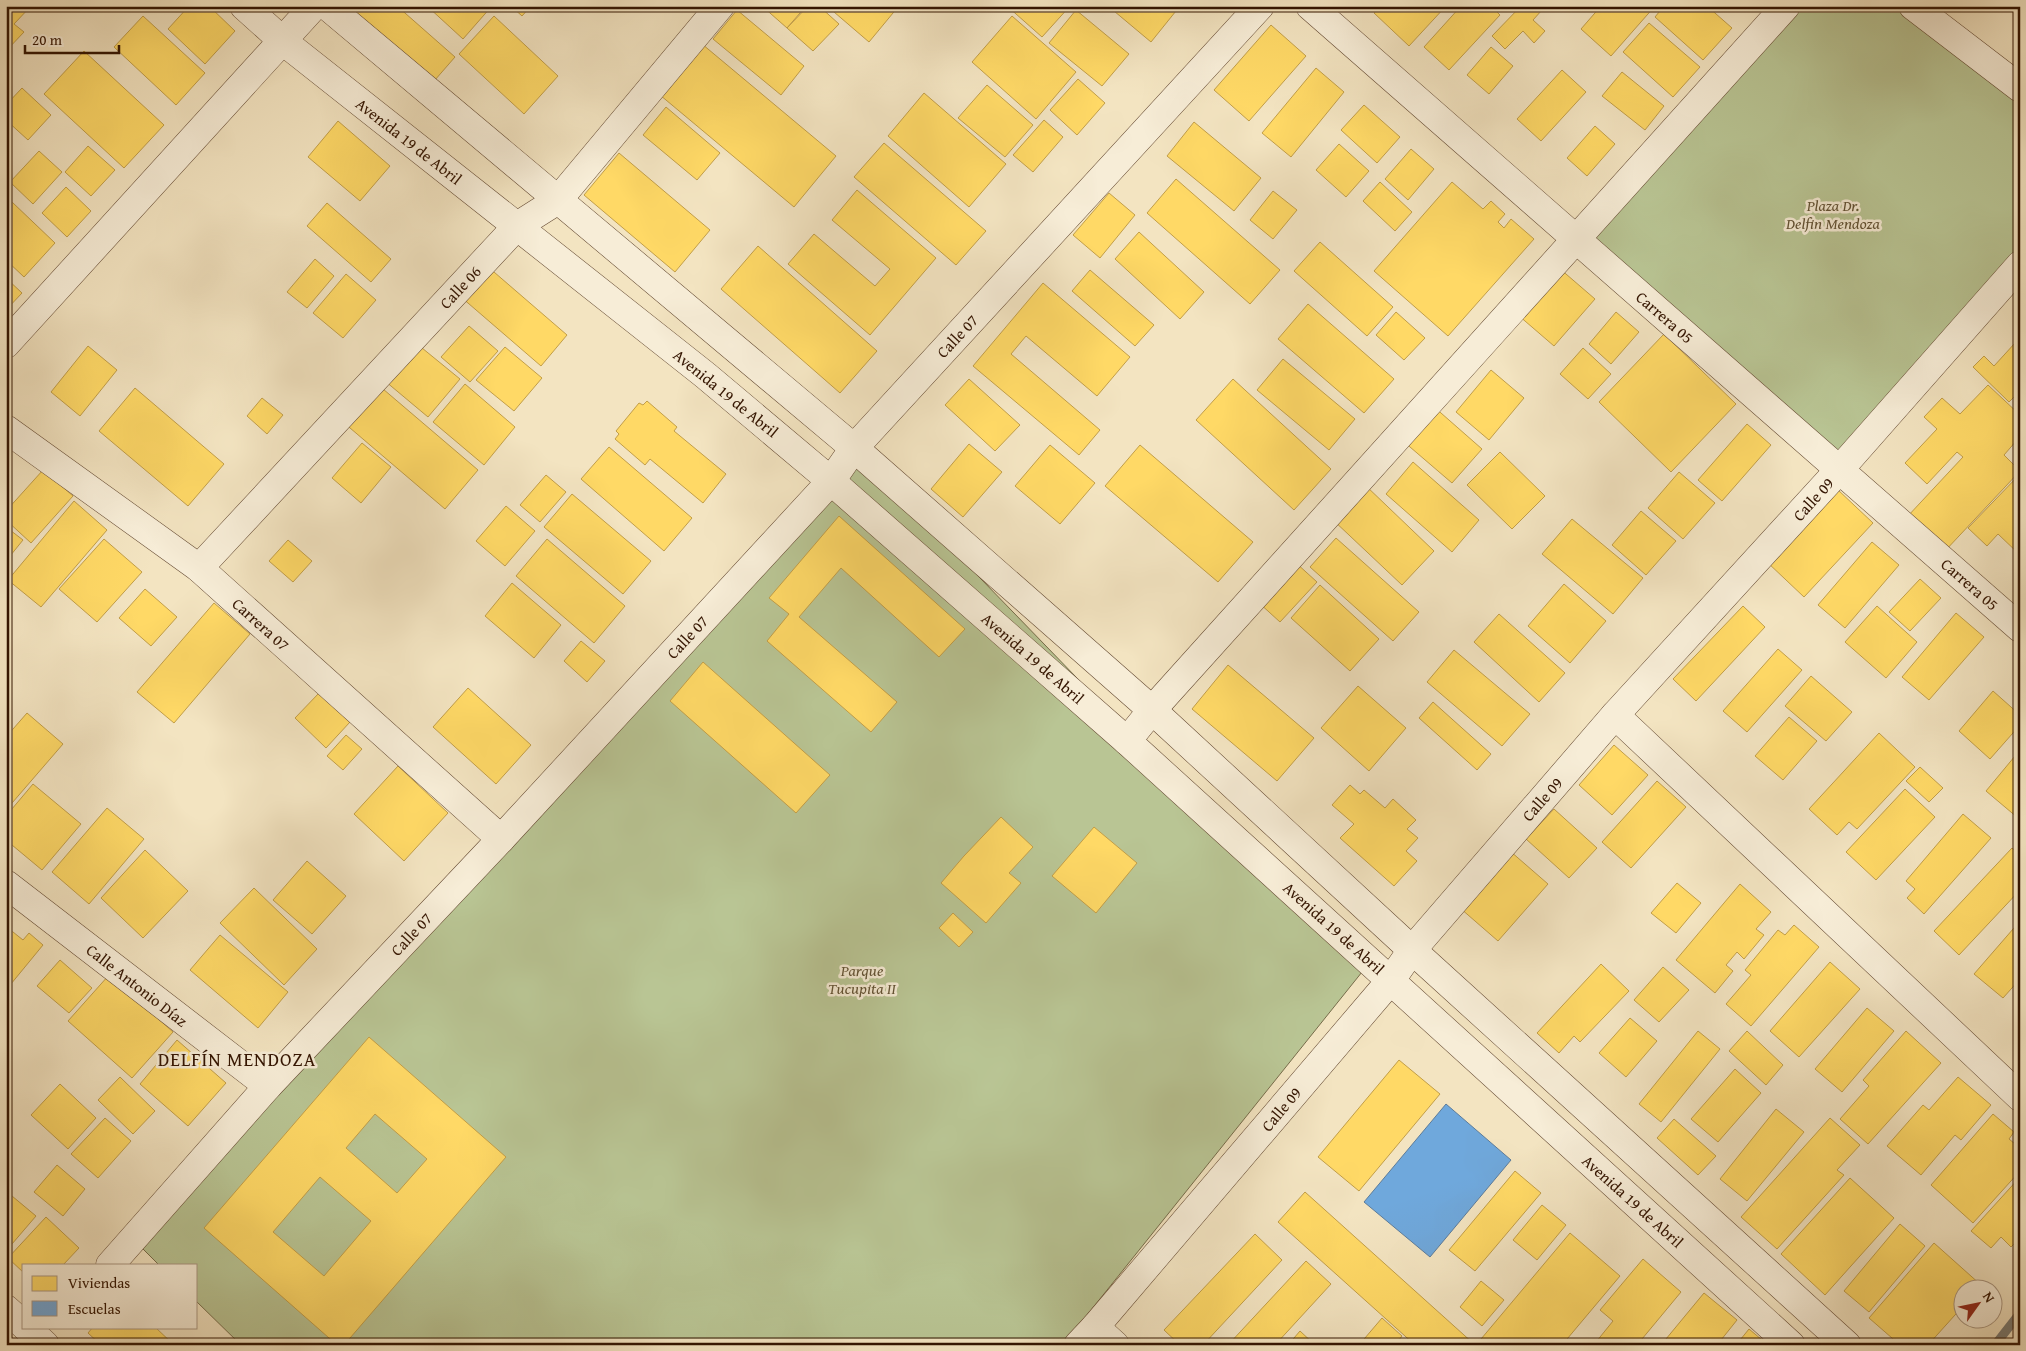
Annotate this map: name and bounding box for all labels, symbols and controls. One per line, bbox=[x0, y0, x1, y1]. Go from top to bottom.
scale bar bbox=[25, 22, 119, 54]
text: 20 m bbox=[32, 29, 63, 50]
street label: Avenida 19 de Abril bbox=[351, 92, 468, 191]
park label: Plaza Dr. Delfin Mendoza bbox=[1785, 193, 1881, 235]
street label: Calle 06 bbox=[434, 260, 487, 314]
street label: Carrera 05 bbox=[1631, 285, 1699, 349]
street label: Calle 07 bbox=[931, 309, 984, 363]
street label: Avenida 19 de Abril bbox=[668, 343, 784, 443]
street label: Calle 09 bbox=[1787, 472, 1839, 526]
street label: Carrera 05 bbox=[1936, 552, 2004, 616]
street label: Carrera 07 bbox=[227, 592, 295, 656]
street label: Avenida 19 de Abril bbox=[976, 607, 1090, 710]
street label: Calle 07 bbox=[661, 610, 714, 664]
street label: Calle 09 bbox=[1516, 771, 1568, 826]
street label: Avenida 19 de Abril bbox=[1278, 876, 1390, 980]
street label: Calle 07 bbox=[385, 907, 438, 961]
street label: Calle Antonio Díaz bbox=[81, 938, 193, 1032]
park label: Parque Tucupita II bbox=[828, 958, 896, 1000]
district label: DELFÍN MENDOZA bbox=[158, 1045, 316, 1073]
street label: Calle 09 bbox=[1255, 1081, 1307, 1137]
street label: Avenida 19 de Abril bbox=[1577, 1149, 1689, 1253]
legend bbox=[22, 1264, 198, 1328]
text: Viviendas bbox=[68, 1272, 130, 1293]
north arrow bbox=[1954, 1278, 2004, 1328]
text: N bbox=[1978, 1288, 2000, 1307]
text: Escuelas bbox=[68, 1298, 121, 1319]

